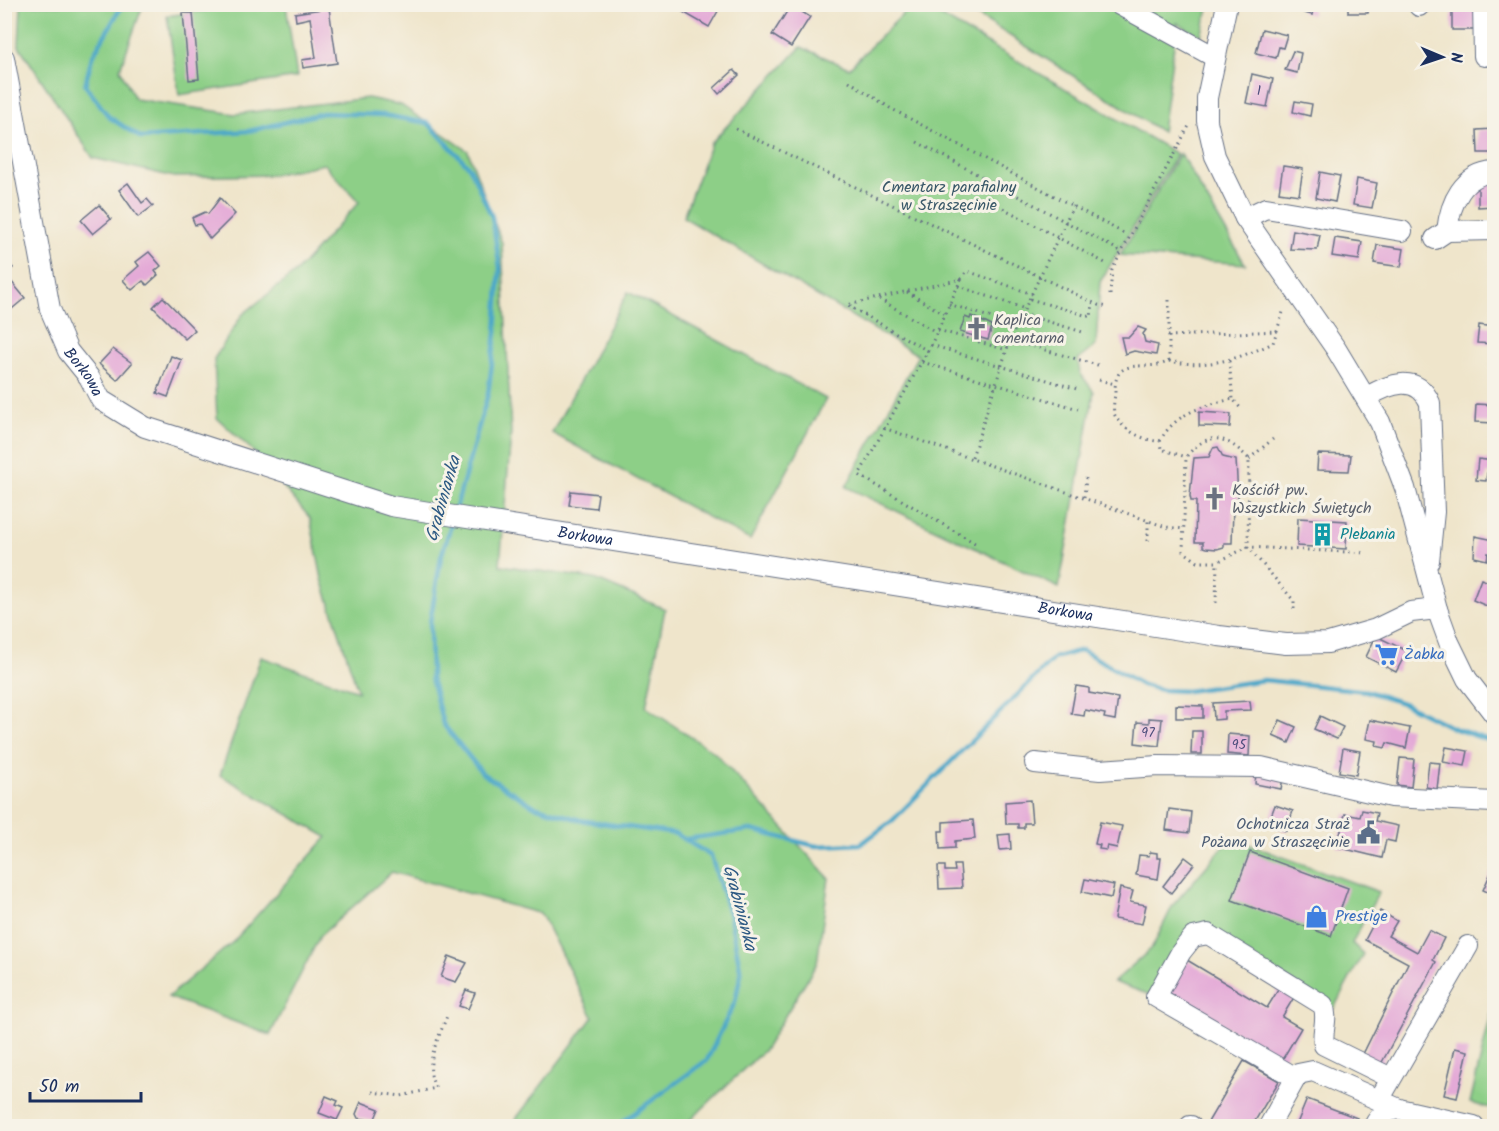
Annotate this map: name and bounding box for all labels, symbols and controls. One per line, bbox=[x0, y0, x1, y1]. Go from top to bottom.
north arrow bbox=[1412, 27, 1472, 87]
text: N bbox=[1443, 52, 1468, 63]
house number: 1 bbox=[1257, 80, 1261, 102]
park label: Cmentarz parafialny w Straszęcinie bbox=[882, 175, 1017, 218]
place label: Kaplica cmentarna bbox=[994, 308, 1065, 351]
church icon: Kaplica cmentarna bbox=[963, 316, 989, 342]
street label: Borkowa bbox=[57, 342, 110, 401]
water label: Grabinianka bbox=[418, 451, 470, 545]
place label: Kościół pw. Wszystkich Świętych bbox=[1232, 478, 1372, 521]
church icon: Kościół pw. Wszystkich Świętych bbox=[1201, 486, 1227, 512]
street label: Borkowa bbox=[556, 520, 615, 553]
building icon: Plebania bbox=[1309, 521, 1335, 547]
place label: Plebania bbox=[1340, 522, 1396, 547]
street label: Borkowa bbox=[1036, 595, 1095, 629]
supermarket icon: Żabka bbox=[1373, 641, 1399, 667]
place label: Żabka bbox=[1404, 642, 1445, 667]
house number: 97 bbox=[1141, 722, 1155, 744]
house number: 95 bbox=[1232, 734, 1248, 756]
place label: Ochotnicza Straż Pożana w Straszęcinie bbox=[1201, 812, 1350, 855]
public building icon: Ochotnicza Straż Pożana w Straszęcinie bbox=[1355, 820, 1381, 846]
water label: Grabinianka bbox=[714, 862, 765, 956]
shop icon: Prestige bbox=[1304, 903, 1330, 929]
place label: Prestige bbox=[1335, 904, 1388, 929]
scale bar bbox=[30, 1065, 141, 1103]
text: 50 m bbox=[39, 1073, 79, 1102]

